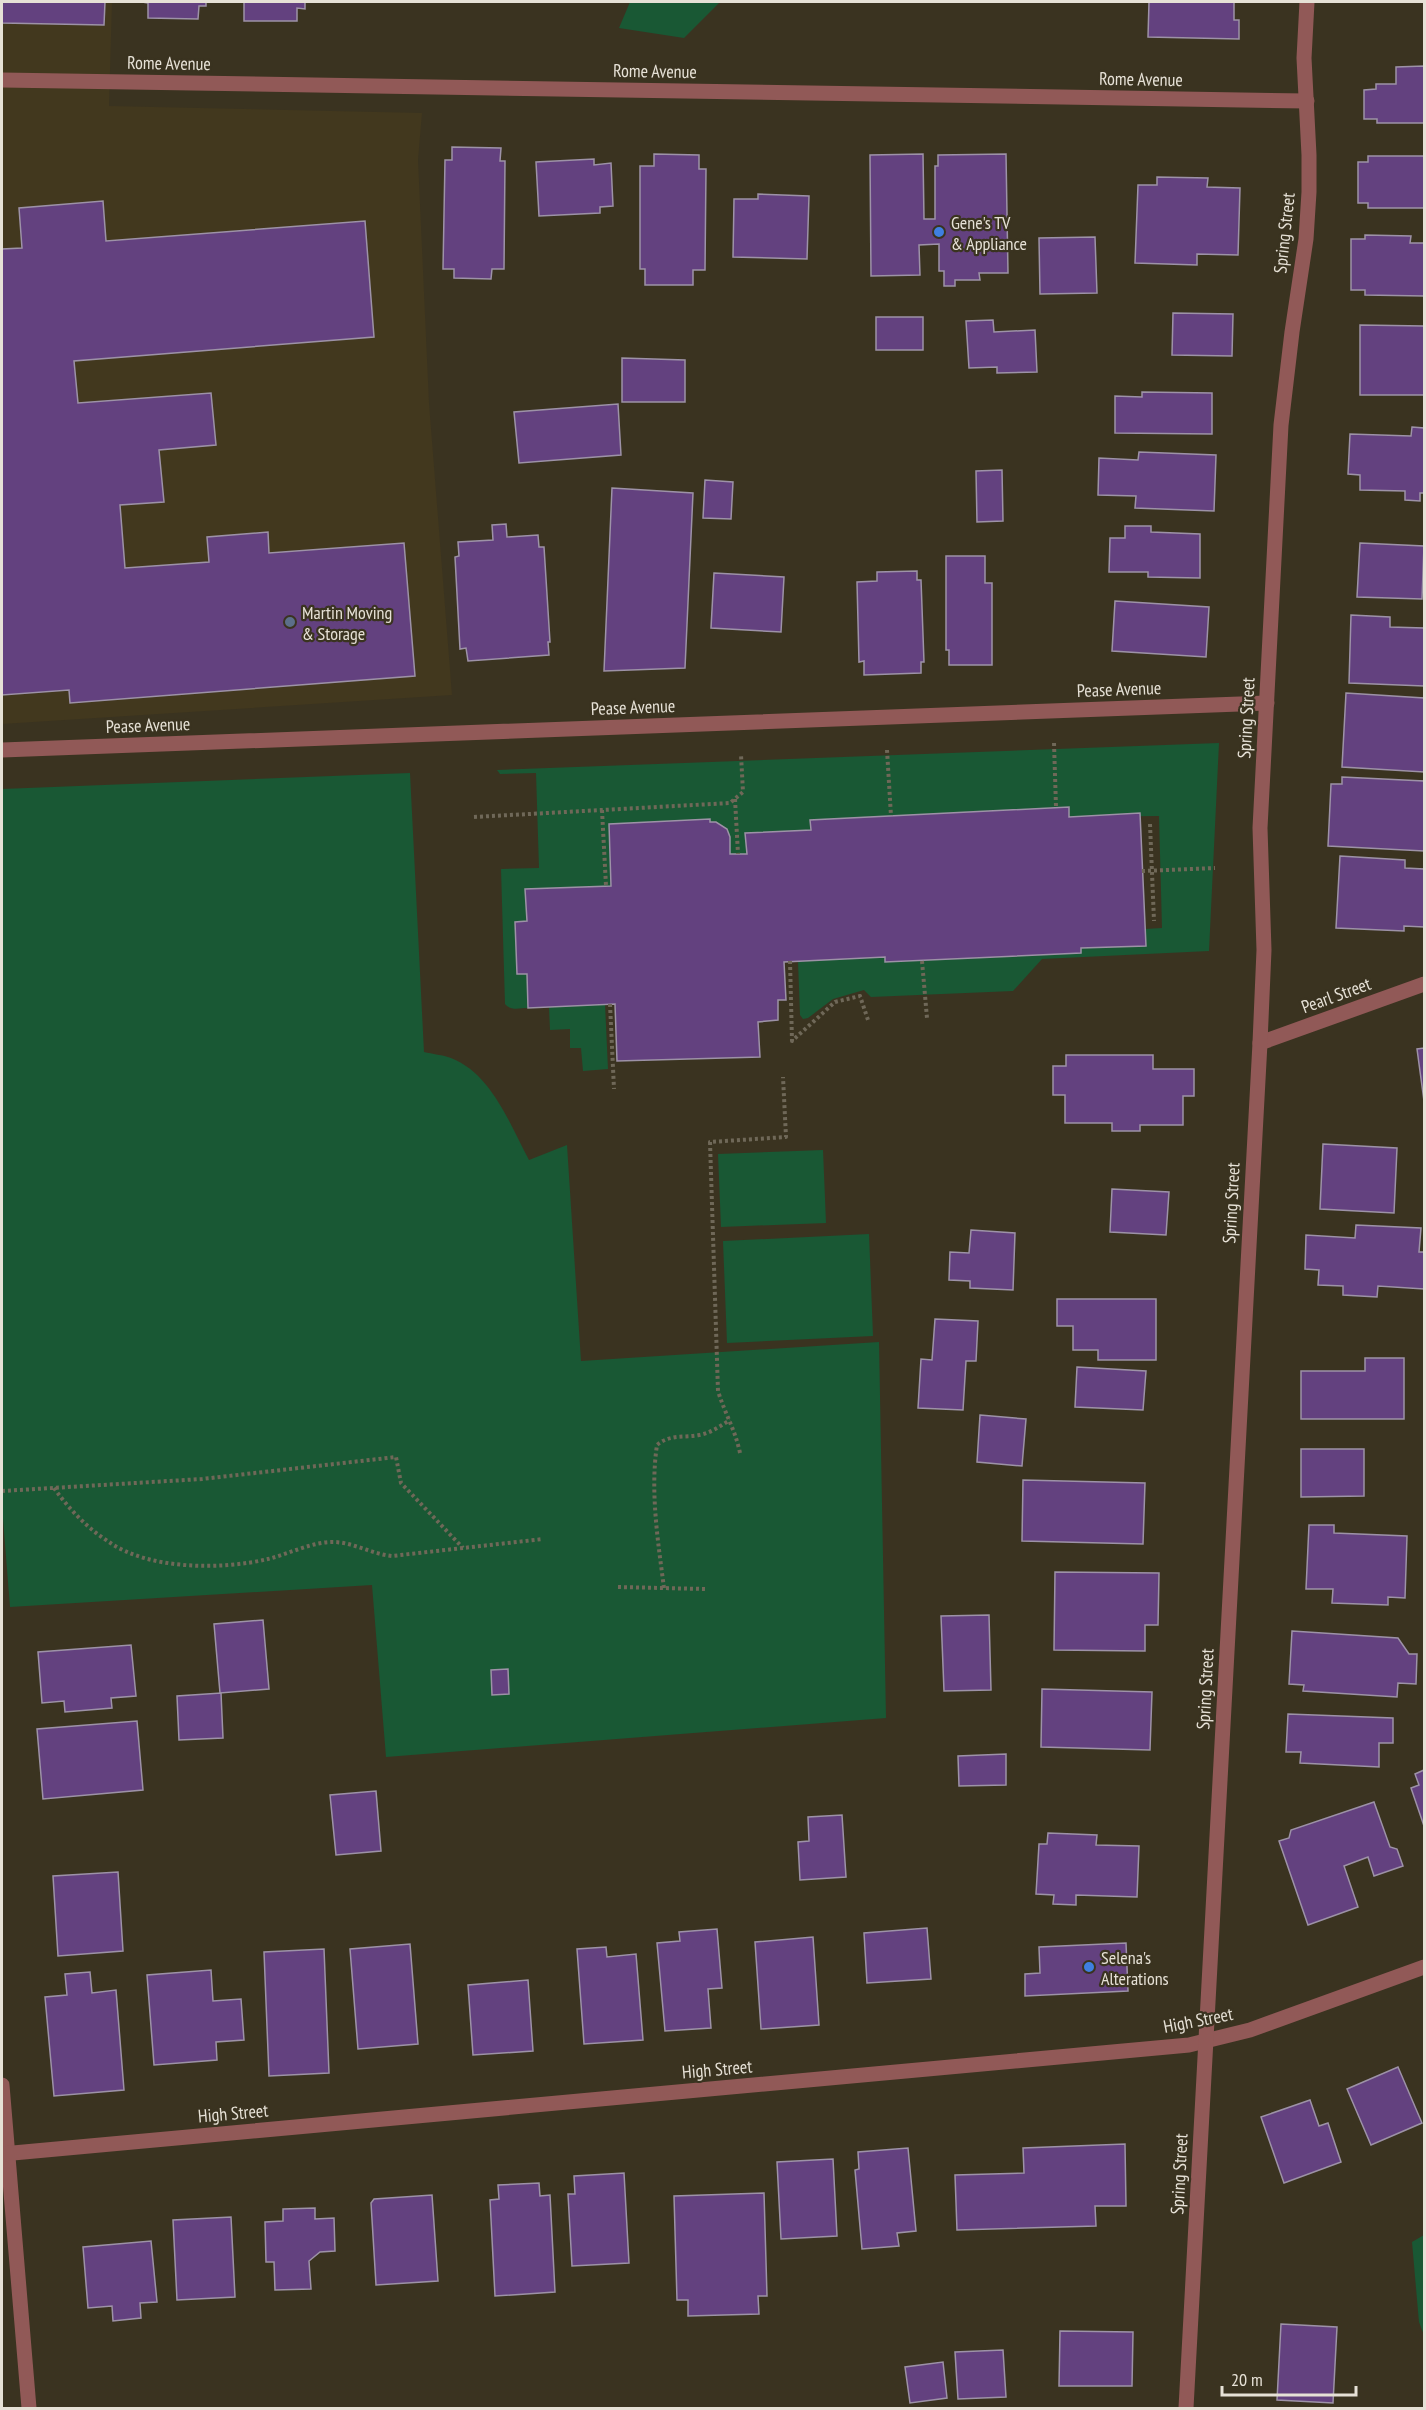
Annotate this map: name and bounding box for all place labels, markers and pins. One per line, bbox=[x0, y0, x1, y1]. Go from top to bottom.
place label: Gene's TV & Appliance bbox=[951, 211, 1027, 255]
marker: Gene's TV & Appliance bbox=[932, 225, 946, 239]
place label: Martin Moving & Storage bbox=[302, 601, 392, 645]
marker: Martin Moving & Storage bbox=[283, 615, 297, 629]
place label: Selena's Alterations bbox=[1101, 1946, 1169, 1990]
marker: Selena's Alterations bbox=[1082, 1960, 1096, 1974]

